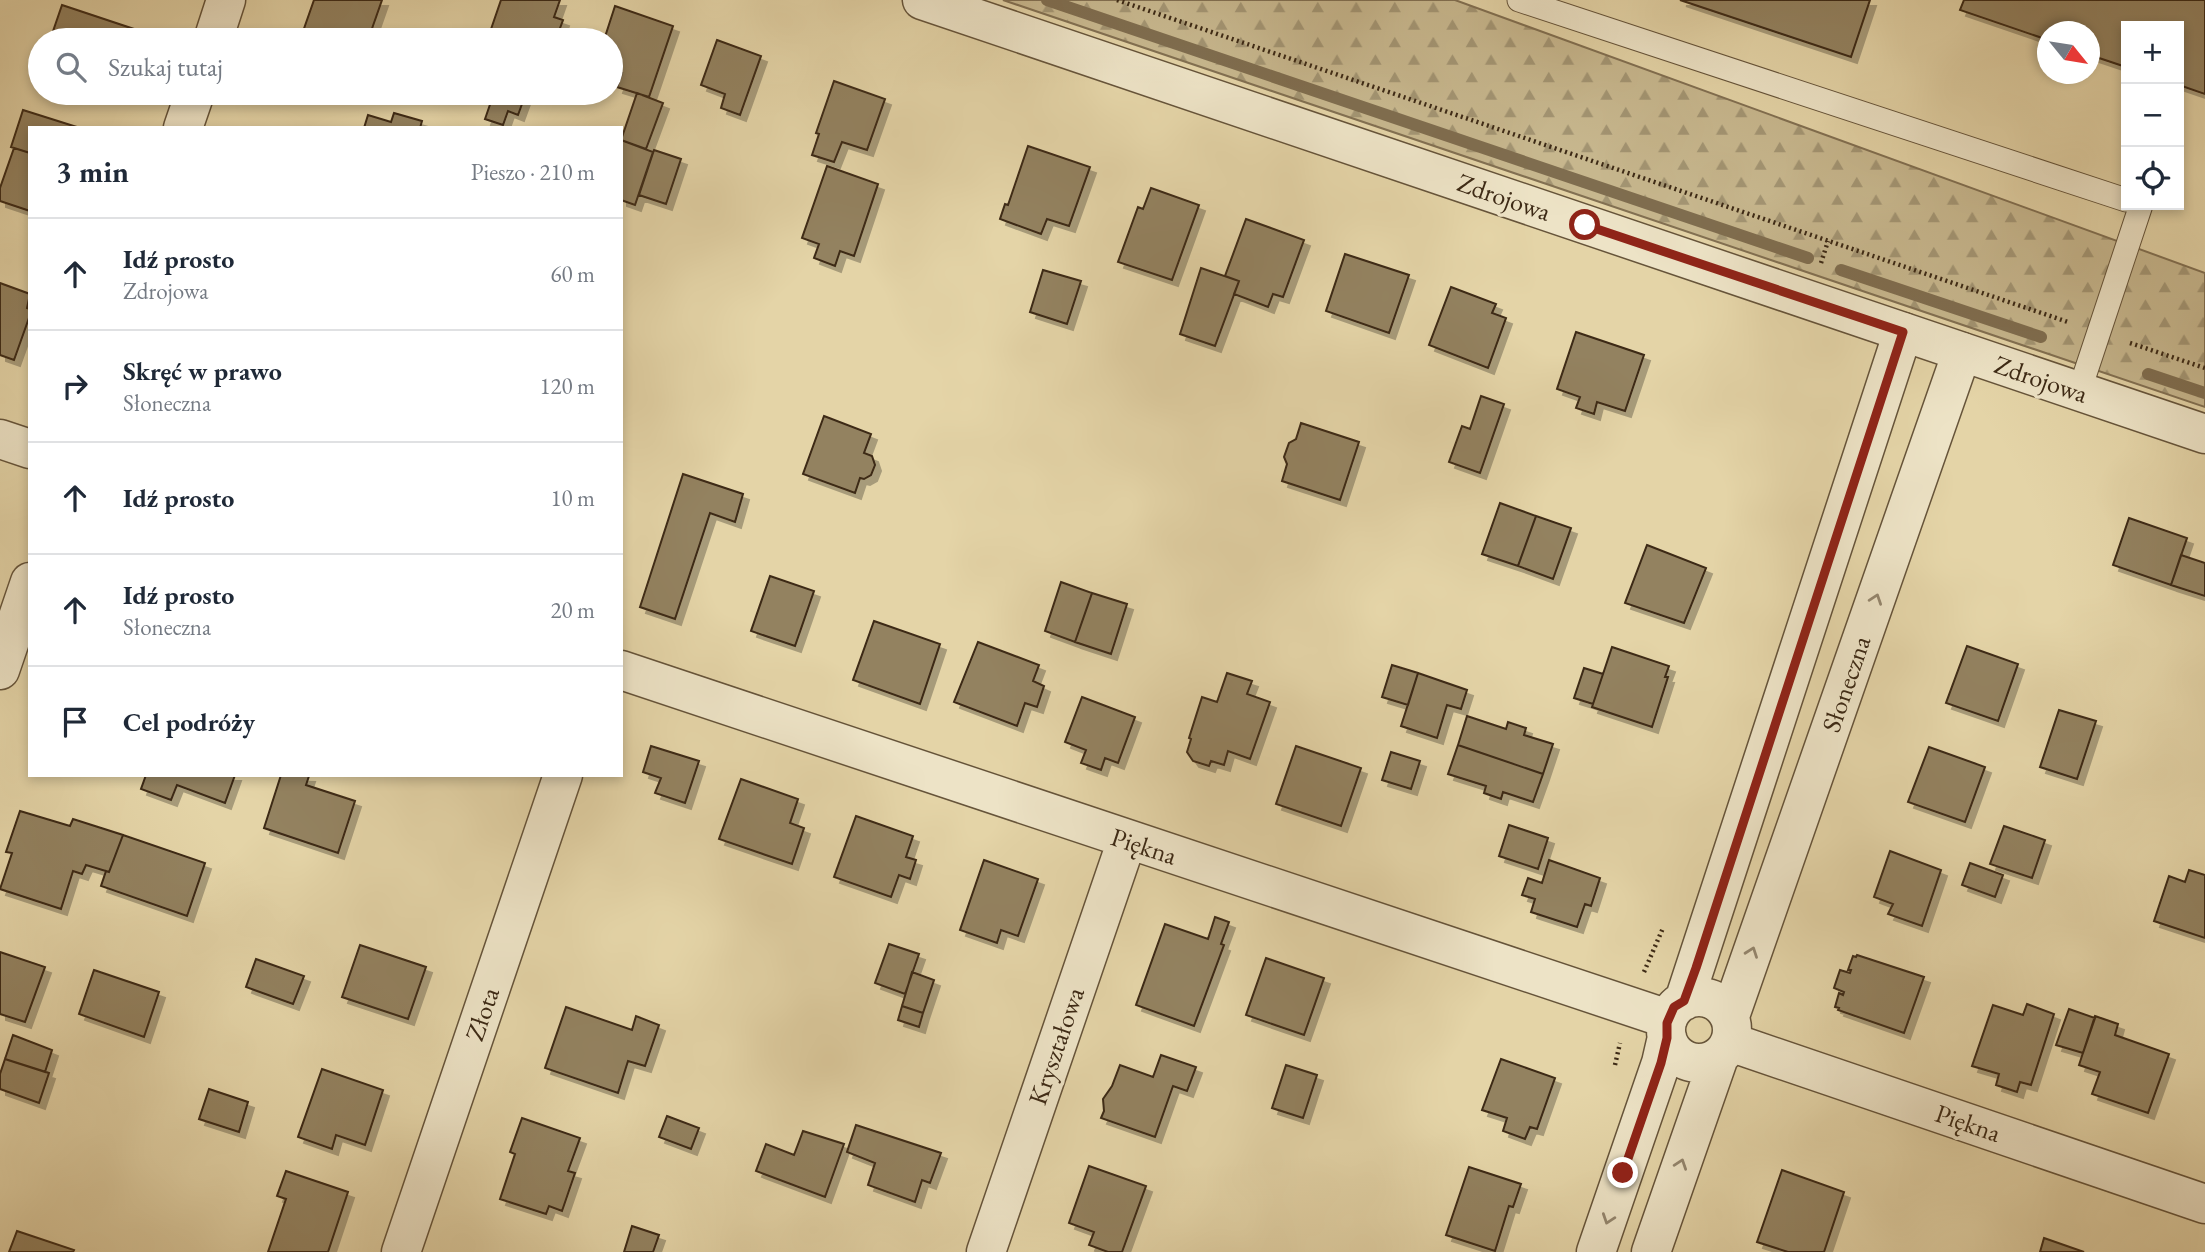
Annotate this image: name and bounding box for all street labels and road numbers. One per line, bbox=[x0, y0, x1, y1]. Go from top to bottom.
street label: Zdrojowa bbox=[1453, 165, 1556, 229]
street label: Zdrojowa bbox=[1990, 347, 2093, 411]
street label: Słoneczna bbox=[1814, 631, 1879, 737]
street label: Piękna bbox=[1107, 819, 1182, 873]
street label: Złota bbox=[457, 982, 507, 1045]
street label: Kryształowa bbox=[1020, 982, 1092, 1109]
street label: Piękna bbox=[1931, 1096, 2006, 1150]

